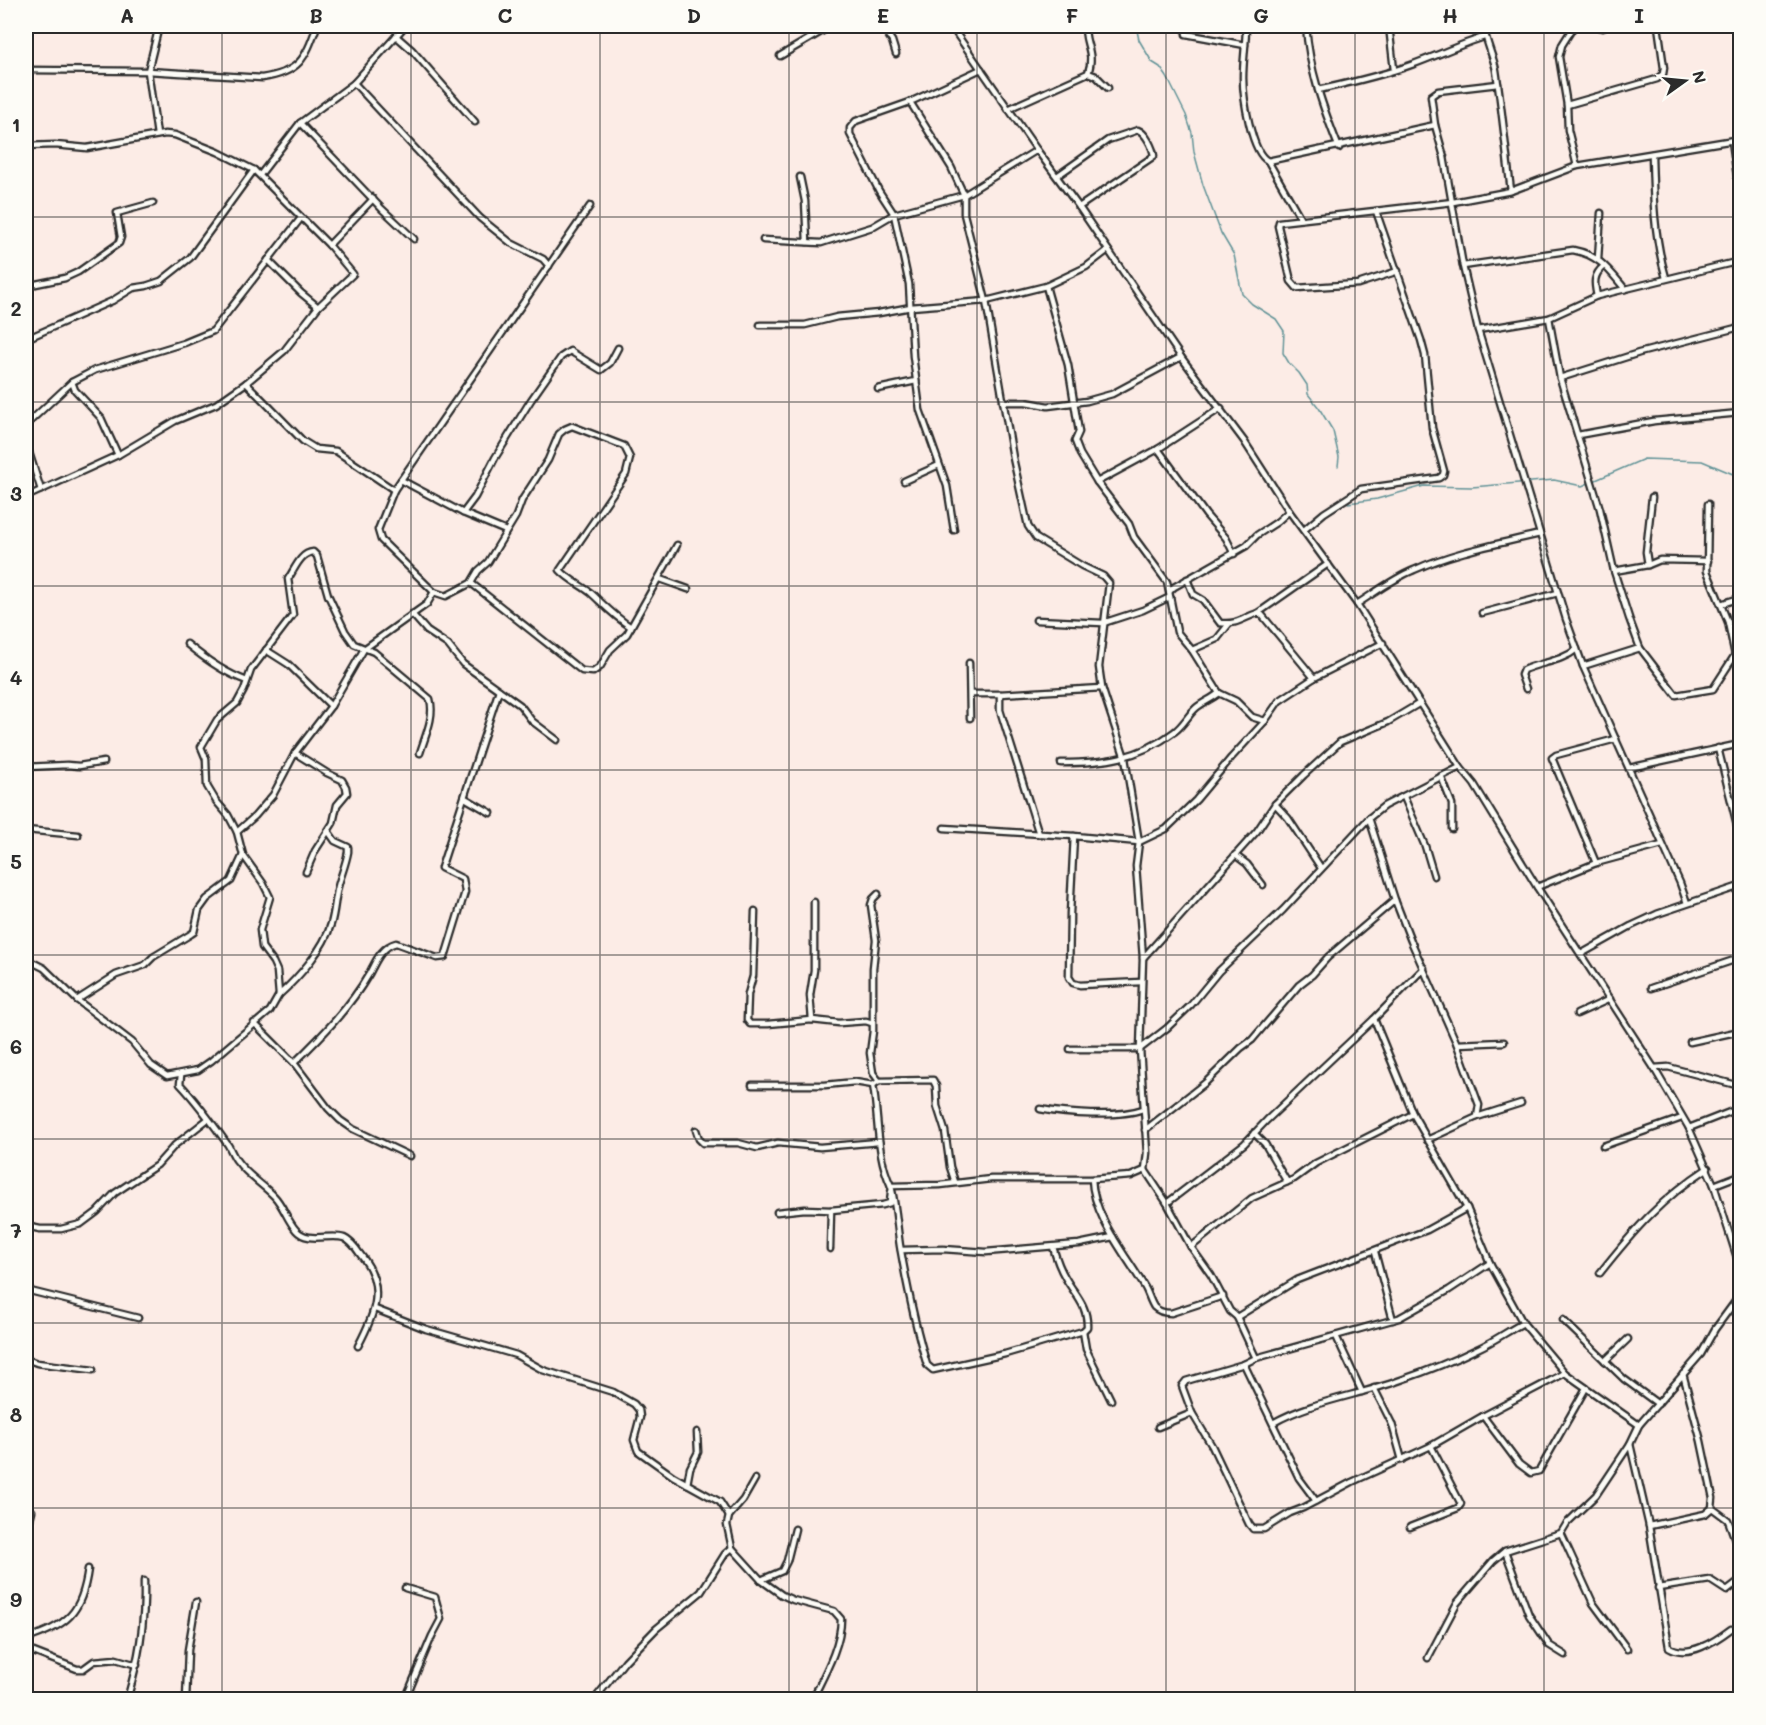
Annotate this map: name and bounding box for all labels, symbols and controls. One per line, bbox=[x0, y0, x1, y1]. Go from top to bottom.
text: A bbox=[120, 2, 134, 28]
text: B bbox=[309, 2, 323, 28]
text: C bbox=[498, 2, 513, 28]
text: D bbox=[687, 2, 701, 28]
text: E bbox=[877, 2, 889, 28]
text: F bbox=[1066, 2, 1079, 28]
text: G bbox=[1253, 2, 1269, 28]
text: H bbox=[1442, 2, 1458, 28]
text: I bbox=[1634, 2, 1644, 28]
north arrow bbox=[1655, 51, 1715, 111]
text: N bbox=[1688, 68, 1712, 86]
text: 1 bbox=[12, 111, 20, 137]
text: 2 bbox=[10, 295, 22, 321]
text: 3 bbox=[10, 480, 22, 506]
text: 4 bbox=[10, 664, 23, 690]
text: 5 bbox=[10, 848, 22, 874]
text: 6 bbox=[10, 1033, 22, 1059]
text: 7 bbox=[10, 1217, 22, 1243]
text: 8 bbox=[10, 1401, 22, 1427]
text: 9 bbox=[10, 1586, 22, 1612]

